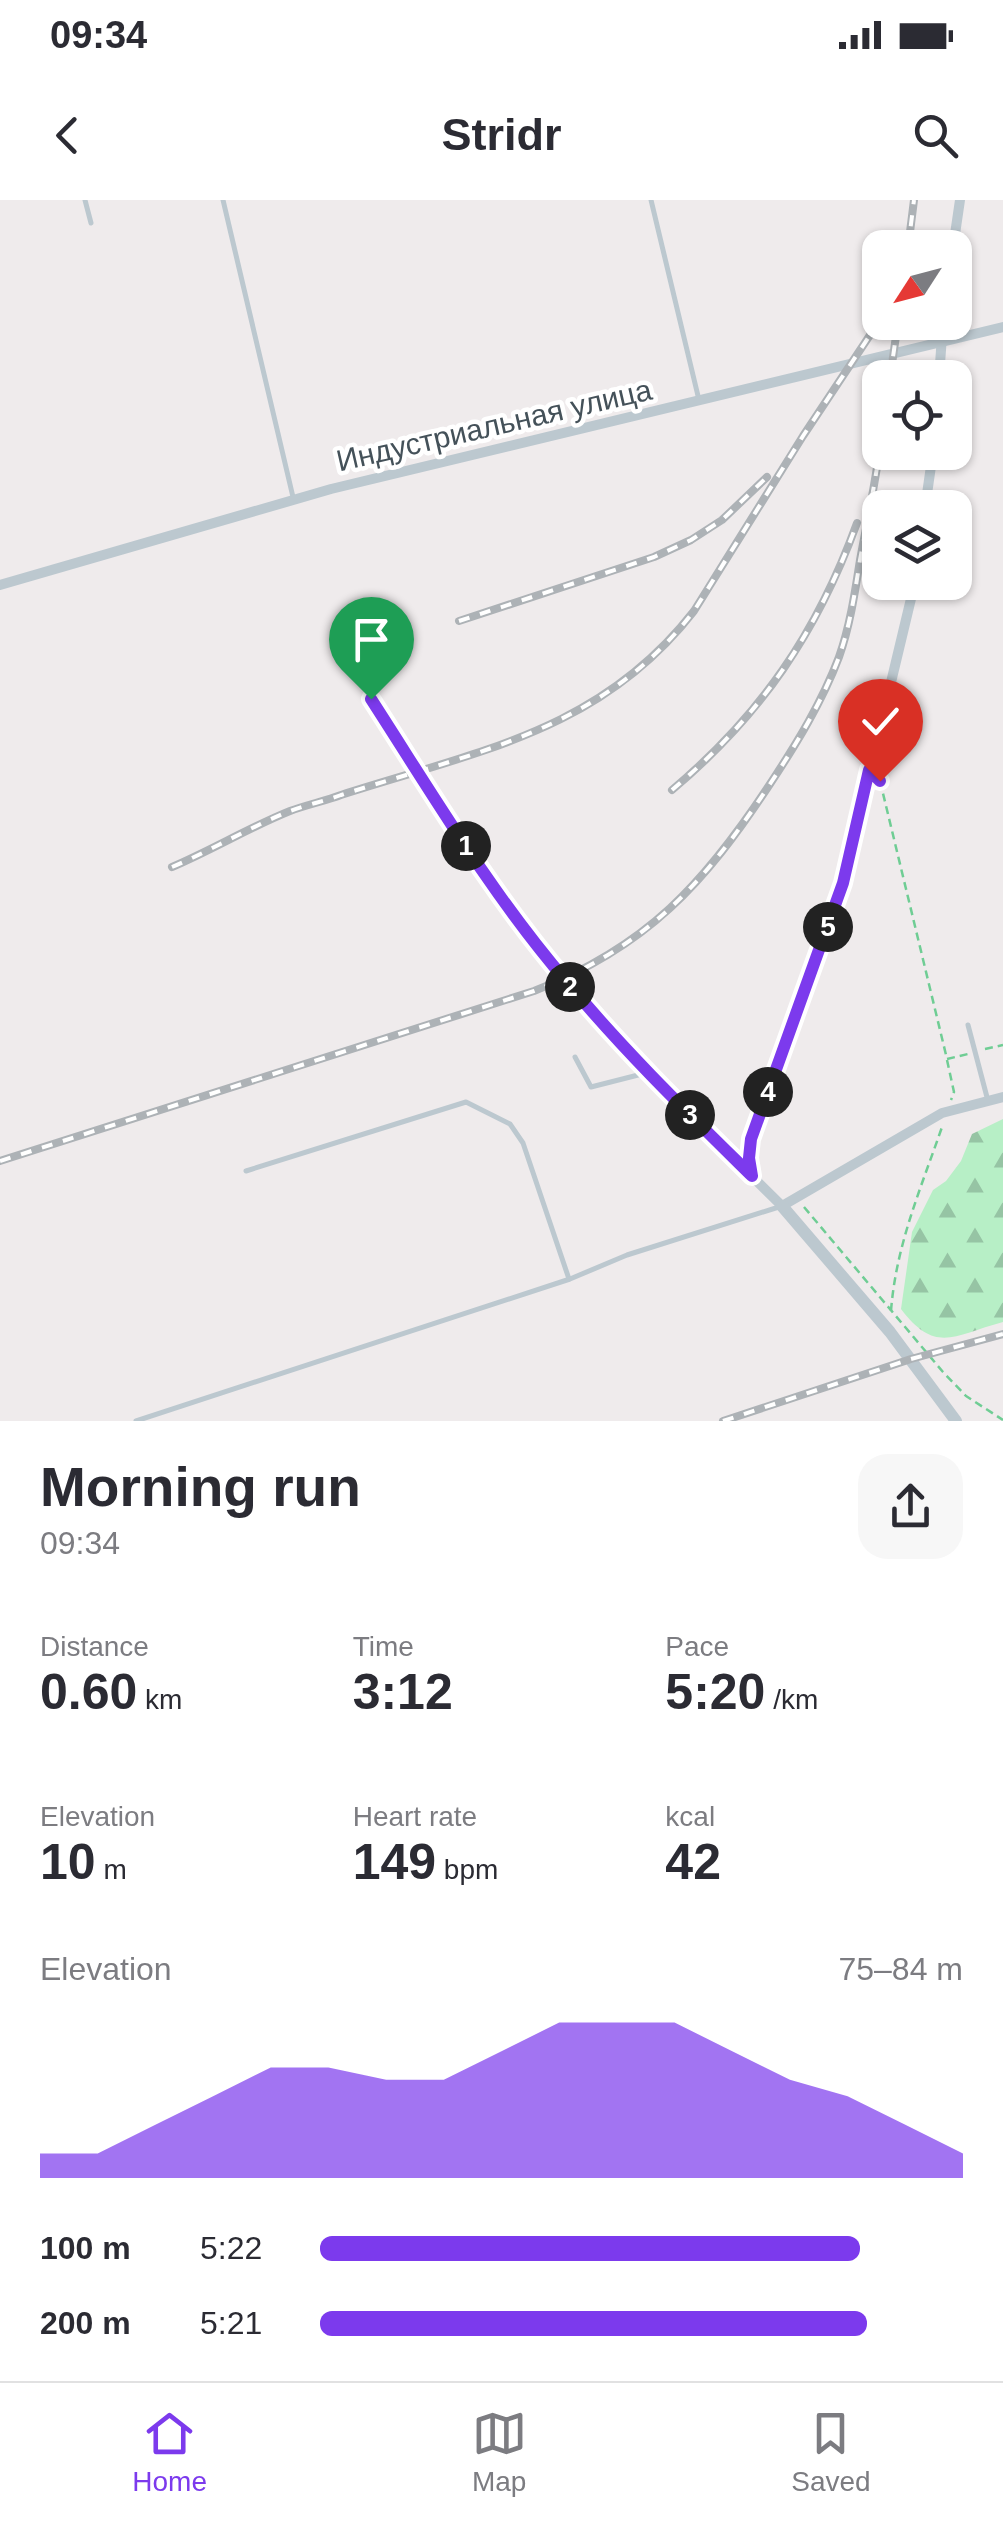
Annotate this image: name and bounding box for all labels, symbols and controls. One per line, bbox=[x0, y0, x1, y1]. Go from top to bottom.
text: 09:34 bbox=[50, 14, 147, 56]
icon: back bbox=[40, 108, 95, 163]
icon: search bbox=[908, 108, 963, 163]
text: Stridr bbox=[441, 109, 562, 160]
north arrow bbox=[862, 230, 972, 340]
map controls bbox=[862, 230, 972, 600]
button: locate bbox=[862, 360, 972, 470]
street label: Индустриальная улица bbox=[333, 373, 655, 477]
button: layers bbox=[862, 490, 972, 600]
pin bbox=[329, 597, 414, 700]
icon: arrive bbox=[344, 612, 399, 667]
pin bbox=[838, 679, 923, 782]
icon: check bbox=[853, 694, 908, 749]
pin: 1 bbox=[441, 821, 491, 871]
text: 1 bbox=[458, 830, 474, 861]
pin: 5 bbox=[803, 902, 853, 952]
text: 5 bbox=[820, 911, 836, 942]
pin: 2 bbox=[545, 962, 595, 1012]
text: 2 bbox=[562, 971, 578, 1002]
pin: 4 bbox=[743, 1067, 793, 1117]
text: 4 bbox=[760, 1076, 776, 1107]
pin: 3 bbox=[665, 1090, 715, 1140]
text: 3 bbox=[682, 1099, 698, 1130]
button: share bbox=[858, 1454, 963, 1559]
text: Morning run bbox=[40, 1456, 361, 1518]
text: 09:34 bbox=[40, 1525, 120, 1561]
text: Distance bbox=[40, 1631, 149, 1662]
text: Time bbox=[353, 1631, 414, 1662]
text: Pace bbox=[665, 1631, 729, 1662]
text: 0.60 bbox=[40, 1664, 137, 1720]
text: 3:12 bbox=[353, 1664, 453, 1720]
text: 5:20 bbox=[665, 1664, 765, 1720]
text: km bbox=[137, 1684, 182, 1715]
text: /km bbox=[765, 1684, 818, 1715]
text: Elevation bbox=[40, 1801, 155, 1832]
text: Heart rate bbox=[353, 1801, 477, 1832]
text: kcal bbox=[665, 1801, 715, 1832]
text: 10 bbox=[40, 1834, 96, 1890]
text: 149 bbox=[353, 1834, 436, 1890]
text: 42 bbox=[665, 1834, 721, 1890]
text: m bbox=[96, 1854, 127, 1885]
text: bpm bbox=[436, 1854, 498, 1885]
text: Elevation bbox=[40, 1951, 172, 1987]
text: 75–84 m bbox=[838, 1951, 963, 1987]
text: 100 m bbox=[40, 2230, 131, 2266]
text: 5:22 bbox=[200, 2230, 262, 2266]
text: 200 m bbox=[40, 2305, 131, 2341]
text: 5:21 bbox=[200, 2305, 262, 2341]
tab: Home bbox=[132, 2406, 207, 2498]
tab: Map bbox=[472, 2406, 527, 2498]
tab: Saved bbox=[791, 2406, 871, 2498]

